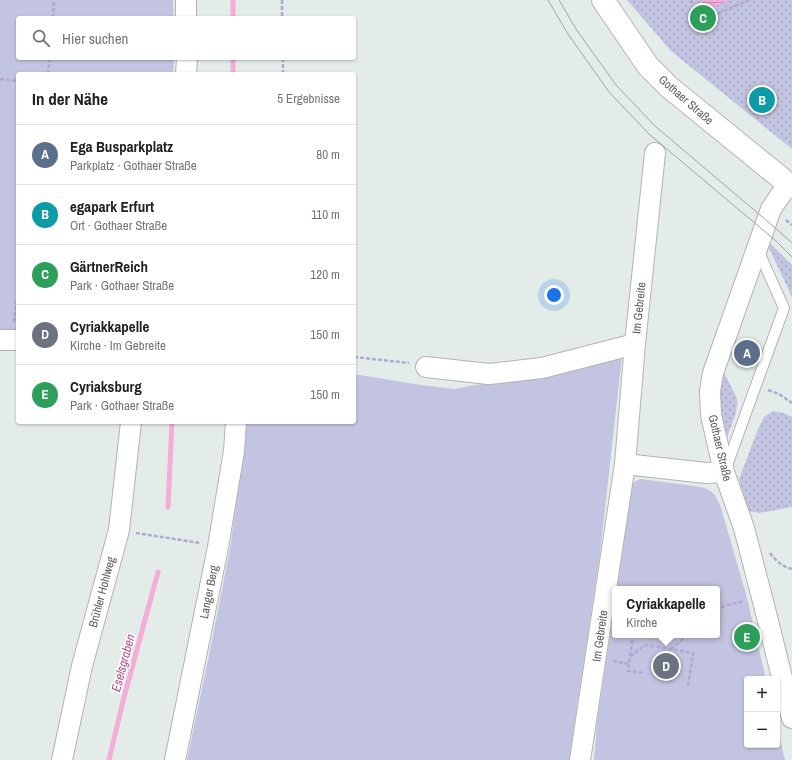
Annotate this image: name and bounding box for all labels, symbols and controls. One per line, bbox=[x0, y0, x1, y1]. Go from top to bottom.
pin: C bbox=[690, 3, 716, 33]
search box bbox=[16, 16, 356, 60]
icon: search bbox=[30, 27, 52, 49]
text: Hier suchen bbox=[62, 28, 128, 49]
street label: Gothaer Straße bbox=[655, 72, 717, 128]
pin: B bbox=[749, 85, 775, 115]
text: In der Nähe bbox=[32, 87, 108, 110]
text: 5 Ergebnisse bbox=[277, 90, 340, 107]
text: Ega Busparkplatz bbox=[70, 136, 173, 157]
text: A bbox=[41, 146, 49, 163]
text: 80 m bbox=[316, 146, 340, 163]
text: Parkplatz · Gothaer Straße bbox=[70, 157, 197, 174]
text: egapark Erfurt bbox=[70, 196, 154, 217]
text: B bbox=[41, 206, 49, 223]
text: 110 m bbox=[311, 206, 340, 223]
text: Ort · Gothaer Straße bbox=[70, 217, 167, 234]
text: GärtnerReich bbox=[70, 256, 148, 277]
text: C bbox=[41, 266, 49, 283]
text: 120 m bbox=[310, 266, 340, 283]
text: Park · Gothaer Straße bbox=[70, 277, 174, 294]
street label: Im Gebreite bbox=[628, 281, 650, 335]
your location bbox=[544, 285, 564, 305]
text: Cyriakkapelle bbox=[70, 316, 149, 337]
text: D bbox=[41, 326, 49, 343]
text: 150 m bbox=[310, 326, 340, 343]
text: Kirche · Im Gebreite bbox=[70, 337, 166, 354]
pin: A bbox=[734, 338, 760, 368]
text: Cyriaksburg bbox=[70, 376, 142, 397]
text: E bbox=[41, 386, 49, 403]
text: 150 m bbox=[310, 386, 340, 403]
text: Park · Gothaer Straße bbox=[70, 397, 174, 414]
street label: Gothaer Straße bbox=[705, 413, 735, 483]
street label: Brühler Hohlweg bbox=[85, 554, 119, 629]
street label: Langer Berg bbox=[196, 563, 222, 620]
popup bbox=[612, 586, 720, 638]
text: Cyriakkapelle bbox=[626, 593, 706, 614]
street label: Im Gebreite bbox=[588, 609, 612, 663]
text: Kirche bbox=[626, 614, 657, 631]
pin: E bbox=[734, 622, 760, 652]
water label: Eselsgraben bbox=[107, 632, 139, 694]
pin: D bbox=[653, 651, 679, 681]
map controls bbox=[744, 676, 780, 748]
button: + bbox=[744, 676, 780, 712]
button: − bbox=[744, 712, 780, 748]

